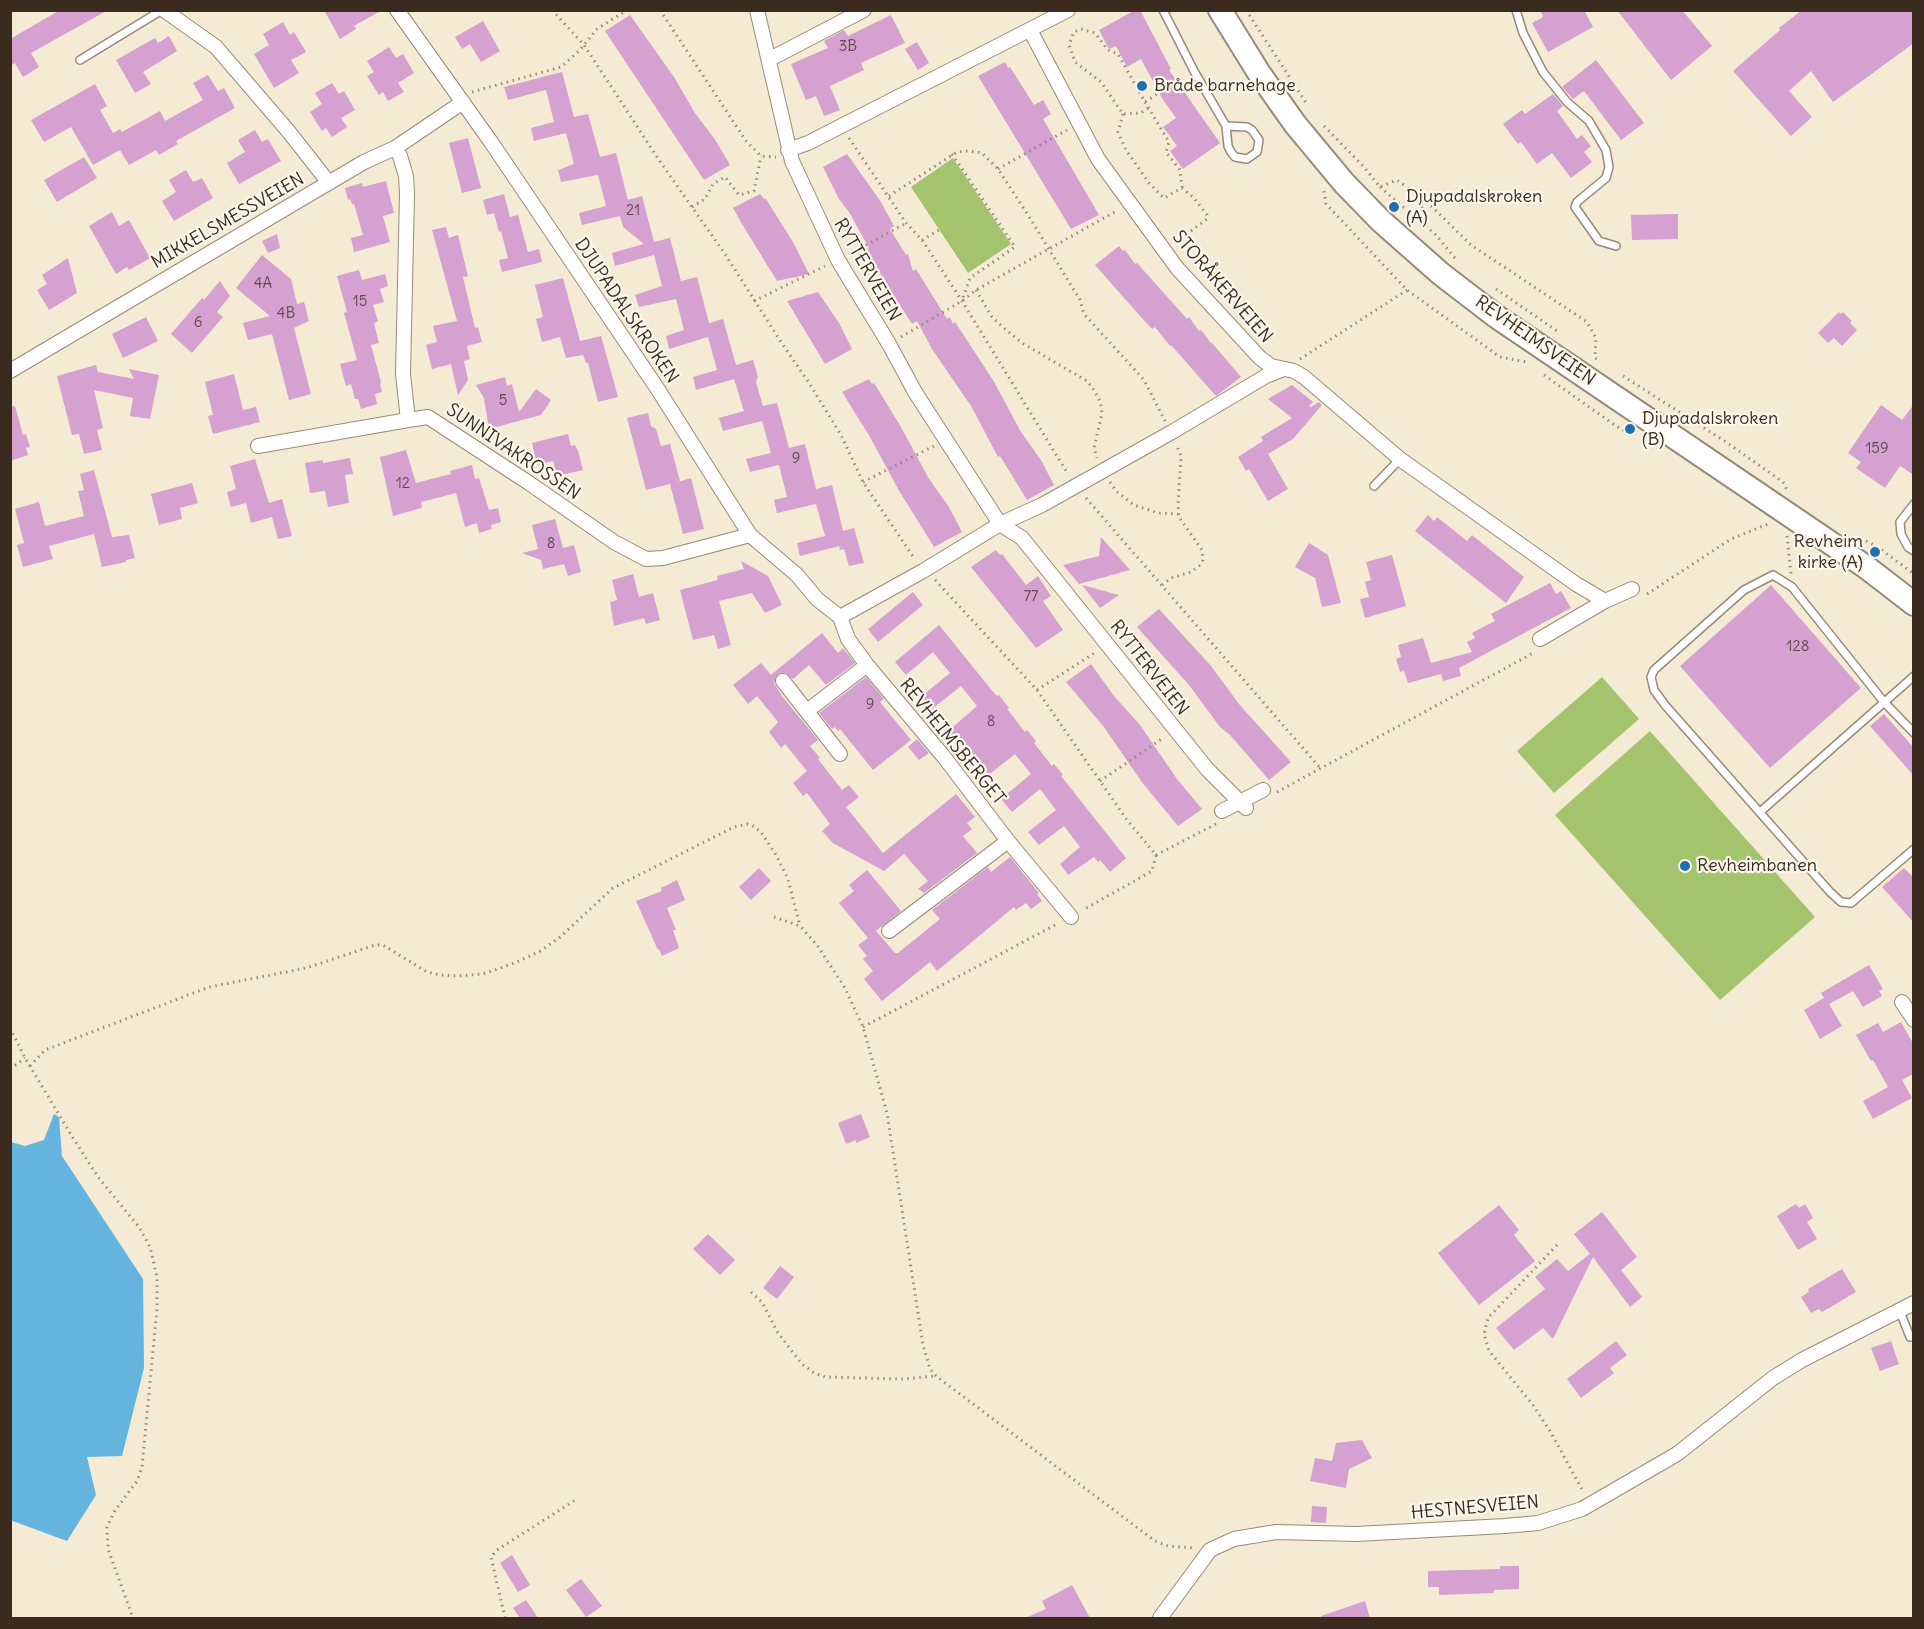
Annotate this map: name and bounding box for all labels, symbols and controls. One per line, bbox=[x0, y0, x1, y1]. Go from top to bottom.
house number: 3B bbox=[839, 38, 857, 56]
place label: Bråde barnehage bbox=[1154, 75, 1296, 97]
marker: Bråde barnehage bbox=[1135, 79, 1149, 93]
street label: MIKKELSMESSVEIEN bbox=[148, 168, 308, 274]
place label: Djupadalskroken (A) bbox=[1406, 186, 1542, 228]
marker: Djupadalskroken (A) bbox=[1387, 200, 1401, 214]
house number: 21 bbox=[626, 202, 640, 220]
street label: RYTTERVEIEN bbox=[829, 215, 905, 325]
street label: STORÅKERVEIEN bbox=[1167, 226, 1277, 348]
street label: DJUPADALSKROKEN bbox=[569, 234, 683, 388]
house number: 4A bbox=[254, 275, 272, 293]
street label: REVHEIMSVEIEN bbox=[1471, 291, 1599, 391]
house number: 15 bbox=[353, 293, 367, 311]
house number: 4B bbox=[277, 305, 295, 323]
house number: 6 bbox=[194, 314, 202, 332]
house number: 5 bbox=[499, 392, 507, 410]
street label: SUNNIVAKROSSEN bbox=[442, 399, 584, 505]
place label: Djupadalskroken (B) bbox=[1642, 408, 1778, 450]
marker: Djupadalskroken (B) bbox=[1623, 422, 1637, 436]
house number: 159 bbox=[1865, 440, 1889, 458]
house number: 9 bbox=[792, 450, 800, 468]
house number: 12 bbox=[396, 475, 410, 493]
place label: Revheim kirke (A) bbox=[1794, 531, 1863, 574]
house number: 8 bbox=[547, 535, 555, 553]
marker: Revheim kirke (A) bbox=[1868, 545, 1882, 559]
house number: 77 bbox=[1024, 588, 1038, 606]
street label: RYTTERVEIEN bbox=[1105, 616, 1193, 720]
house number: 128 bbox=[1787, 638, 1809, 656]
street label: REVHEIMSBERGET bbox=[895, 675, 1009, 809]
house number: 9 bbox=[866, 696, 874, 714]
house number: 8 bbox=[987, 713, 995, 731]
place label: Revheimbanen bbox=[1697, 855, 1817, 877]
marker: Revheimbanen bbox=[1678, 859, 1692, 873]
street label: HESTNESVEIEN bbox=[1410, 1492, 1540, 1524]

